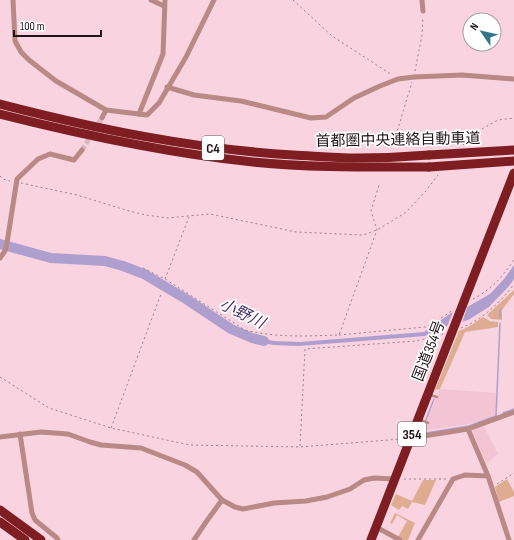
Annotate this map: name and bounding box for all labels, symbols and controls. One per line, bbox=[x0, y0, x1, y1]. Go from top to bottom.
scale bar bbox=[14, 12, 101, 38]
north arrow bbox=[462, 12, 502, 52]
text: 100 m bbox=[20, 19, 45, 34]
text: N bbox=[467, 21, 481, 33]
street label: 首都圏中央連絡自動車道 bbox=[315, 129, 481, 151]
road number: C4 bbox=[202, 136, 224, 160]
water label: 小野川 bbox=[216, 295, 270, 334]
street label: 国道354号 bbox=[409, 318, 449, 384]
road number: 354 bbox=[398, 422, 426, 446]

